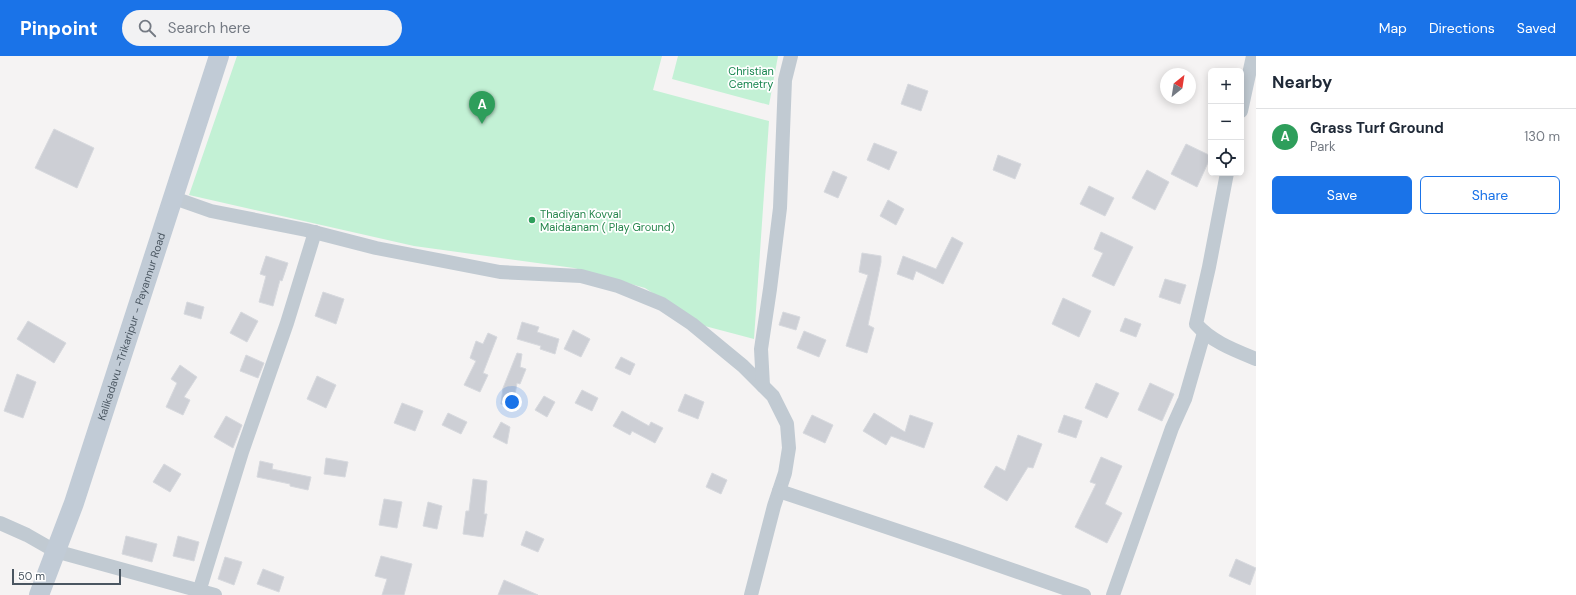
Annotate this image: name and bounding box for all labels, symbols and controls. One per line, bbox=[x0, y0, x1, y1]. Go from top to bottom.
search box bbox=[122, 10, 402, 46]
text: Pinpoint bbox=[20, 16, 98, 41]
icon: search bbox=[136, 17, 158, 39]
text: Search here bbox=[168, 18, 251, 38]
text: Map bbox=[1379, 19, 1407, 37]
text: Directions bbox=[1429, 19, 1495, 37]
text: Saved bbox=[1517, 19, 1556, 37]
park label: Christian Cemetry bbox=[728, 64, 774, 91]
north arrow bbox=[1160, 68, 1196, 104]
map controls bbox=[1208, 68, 1244, 176]
button: + bbox=[1208, 68, 1244, 104]
text: Nearby bbox=[1272, 71, 1332, 93]
pin: A bbox=[469, 91, 495, 124]
button: − bbox=[1208, 104, 1244, 140]
text: Grass Turf Ground bbox=[1310, 118, 1444, 138]
text: A bbox=[1280, 128, 1290, 145]
text: 130 m bbox=[1524, 128, 1560, 145]
text: Park bbox=[1310, 138, 1336, 155]
button: locate bbox=[1208, 140, 1244, 176]
button: Save bbox=[1272, 176, 1412, 214]
button: Share bbox=[1420, 176, 1560, 214]
place label: Thadiyan Kovval Maidaanam ( Play Ground) bbox=[540, 207, 675, 234]
marker: Thadiyan Kovval Maidaanam ( Play Ground) bbox=[527, 215, 537, 225]
street label: Kalikadavu -Trikaripur - Payannur Road bbox=[94, 231, 168, 422]
your location bbox=[502, 392, 522, 412]
scale bar bbox=[12, 567, 121, 586]
text: 50 m bbox=[18, 569, 45, 583]

